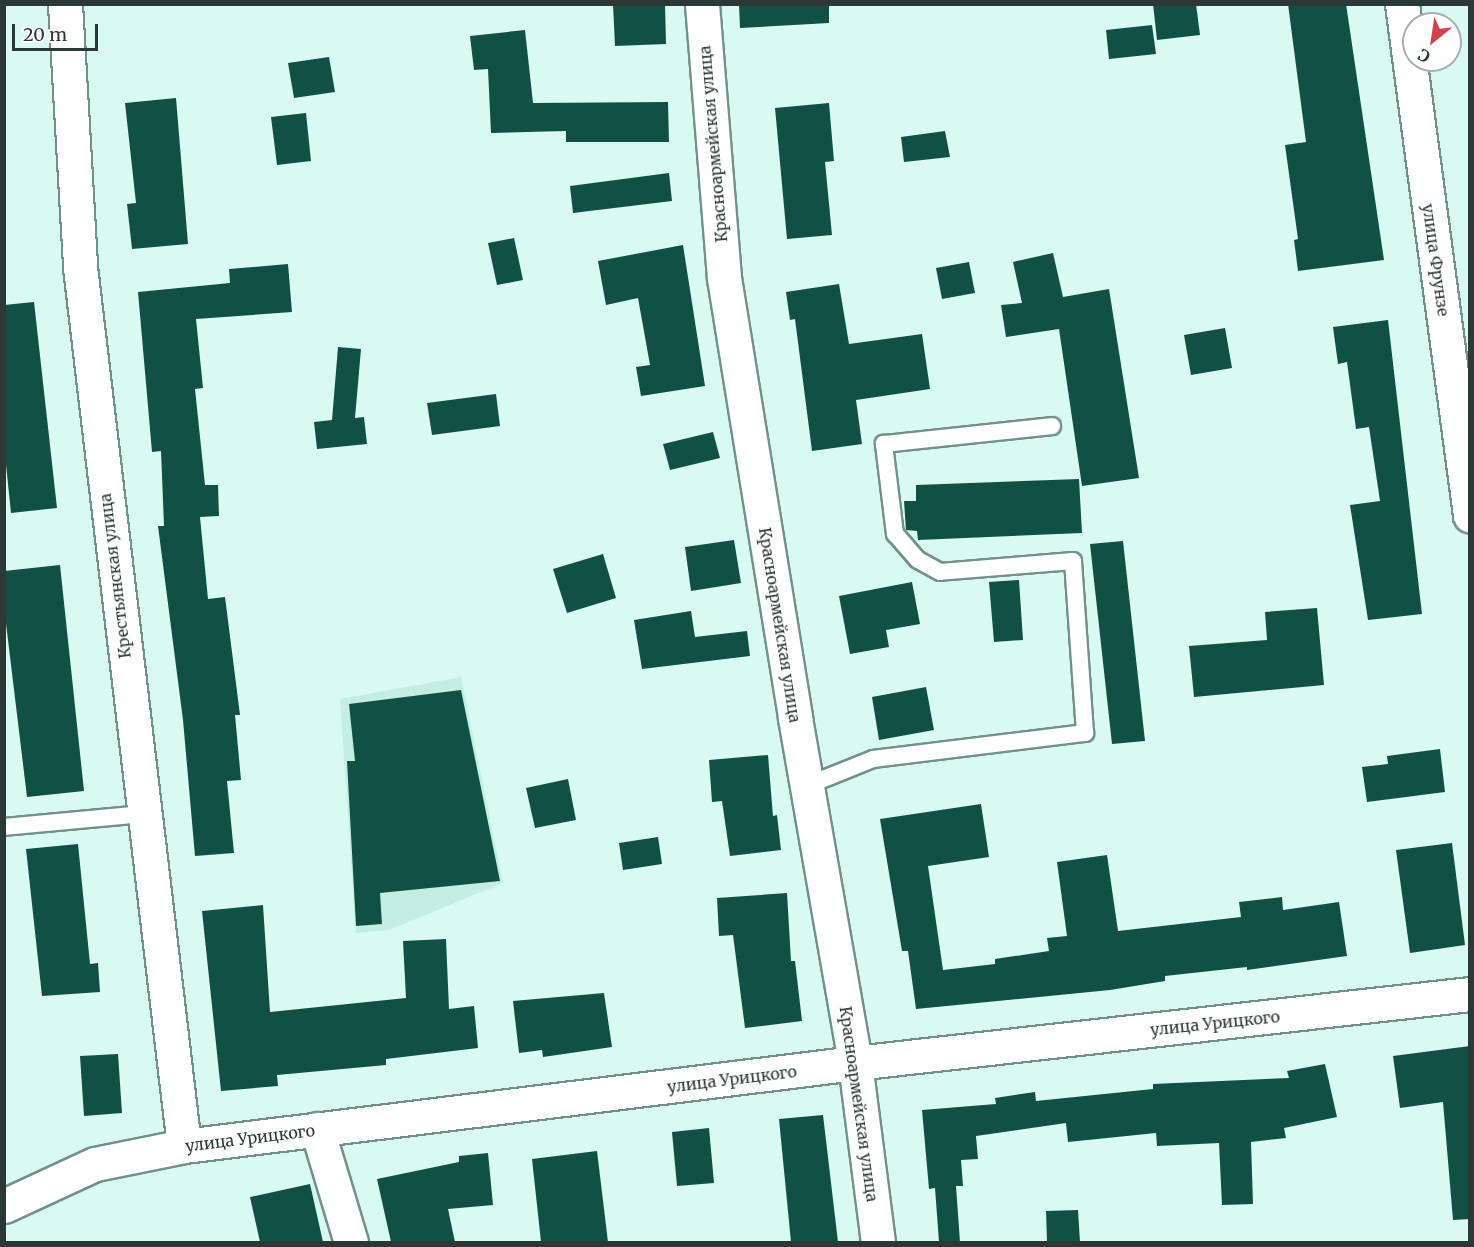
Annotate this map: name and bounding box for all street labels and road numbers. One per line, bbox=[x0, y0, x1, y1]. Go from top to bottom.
street label: Красноармейская улица bbox=[695, 45, 731, 243]
street label: улица Фрунзе bbox=[1419, 202, 1453, 318]
street label: Крестьянская улица bbox=[95, 492, 135, 660]
street label: Красноармейская улица bbox=[755, 526, 805, 724]
street label: Красноармейская улица bbox=[836, 1005, 882, 1203]
street label: улица Урицкого bbox=[1149, 1007, 1281, 1039]
street label: улица Урицкого bbox=[666, 1062, 798, 1096]
street label: улица Урицкого bbox=[184, 1121, 316, 1155]

